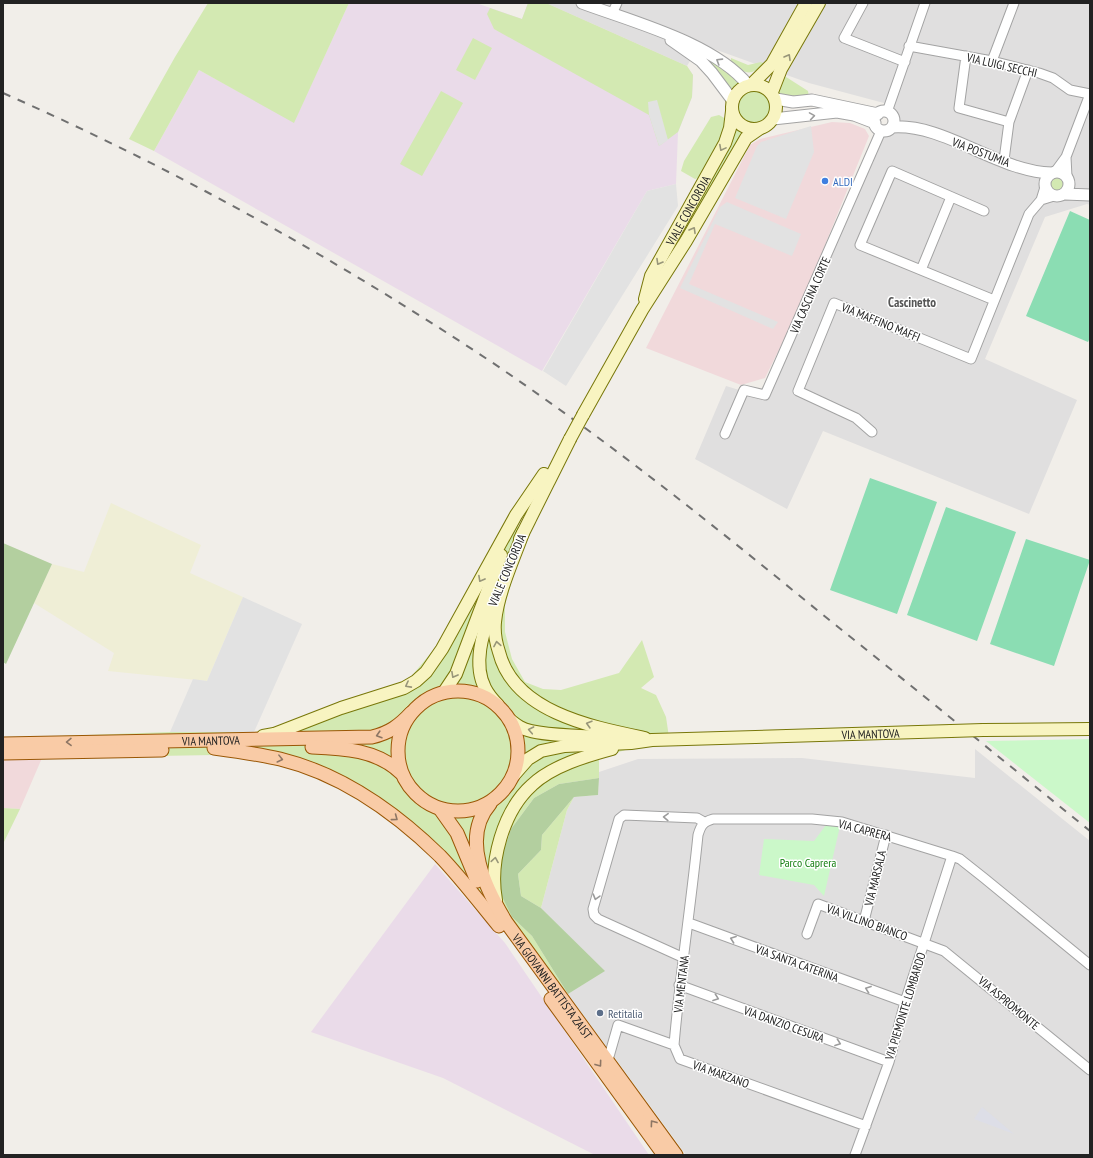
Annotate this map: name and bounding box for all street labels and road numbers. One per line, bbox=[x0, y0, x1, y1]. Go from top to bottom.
street label: VIA LUIGI SECCHI bbox=[964, 49, 1039, 80]
street label: VIA POSTUMIA bbox=[949, 134, 1012, 170]
street label: VIALE CONCORDIA bbox=[662, 173, 713, 249]
street label: VIA CASCINA CORTE bbox=[786, 254, 834, 337]
street label: VIA MAFFINO MAFFI bbox=[838, 299, 923, 345]
street label: VIALE CONCORDIA bbox=[485, 531, 529, 609]
street label: VIA MANTOVA bbox=[840, 725, 900, 742]
street label: VIA MANTOVA bbox=[181, 732, 240, 748]
street label: VIA CAPRERA bbox=[836, 815, 894, 844]
street label: VIA MARSALA bbox=[861, 848, 889, 908]
street label: VIA VILLINO BIANCO bbox=[824, 900, 910, 944]
street label: VIA GIOVANNI BATTISTA ZAIST bbox=[509, 930, 596, 1042]
street label: VIA SANTA CATERINA bbox=[752, 941, 841, 985]
street label: VIA PIEMONTE LOMBARDO bbox=[881, 950, 929, 1063]
street label: VIA MENTANA bbox=[670, 954, 692, 1015]
street label: VIA ASPROMONTE bbox=[975, 972, 1043, 1033]
street label: VIA DANZIO CESURA bbox=[741, 1002, 827, 1046]
street label: VIA MARZANO bbox=[690, 1057, 752, 1091]

